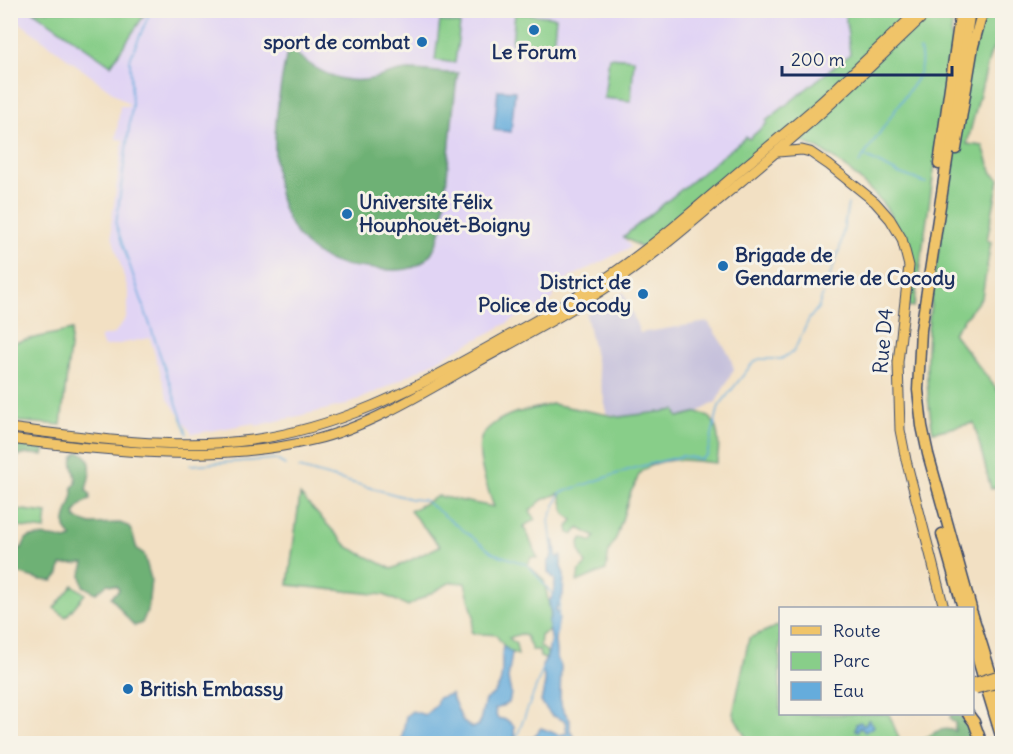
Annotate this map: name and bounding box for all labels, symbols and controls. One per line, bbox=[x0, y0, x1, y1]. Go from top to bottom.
marker: Le Forum bbox=[527, 23, 541, 37]
place label: sport de combat bbox=[263, 29, 410, 54]
marker: sport de combat bbox=[415, 35, 429, 49]
place label: Le Forum bbox=[492, 39, 577, 64]
scale bar bbox=[782, 39, 952, 77]
text: 200 m bbox=[791, 48, 845, 71]
place label: Université Félix Houphouët-Boigny bbox=[359, 189, 531, 237]
marker: Université Félix Houphouët-Boigny bbox=[340, 207, 354, 221]
place label: Brigade de Gendarmerie de Cocody bbox=[735, 242, 955, 290]
marker: Brigade de Gendarmerie de Cocody bbox=[716, 259, 730, 273]
place label: District de Police de Cocody bbox=[478, 269, 631, 317]
marker: District de Police de Cocody bbox=[636, 287, 650, 301]
street label: Rue D4 bbox=[867, 307, 898, 375]
legend bbox=[779, 607, 974, 715]
text: Route bbox=[833, 619, 881, 642]
text: Parc bbox=[833, 649, 870, 672]
place label: British Embassy bbox=[140, 676, 284, 701]
text: Eau bbox=[833, 679, 864, 702]
marker: British Embassy bbox=[121, 682, 135, 696]

